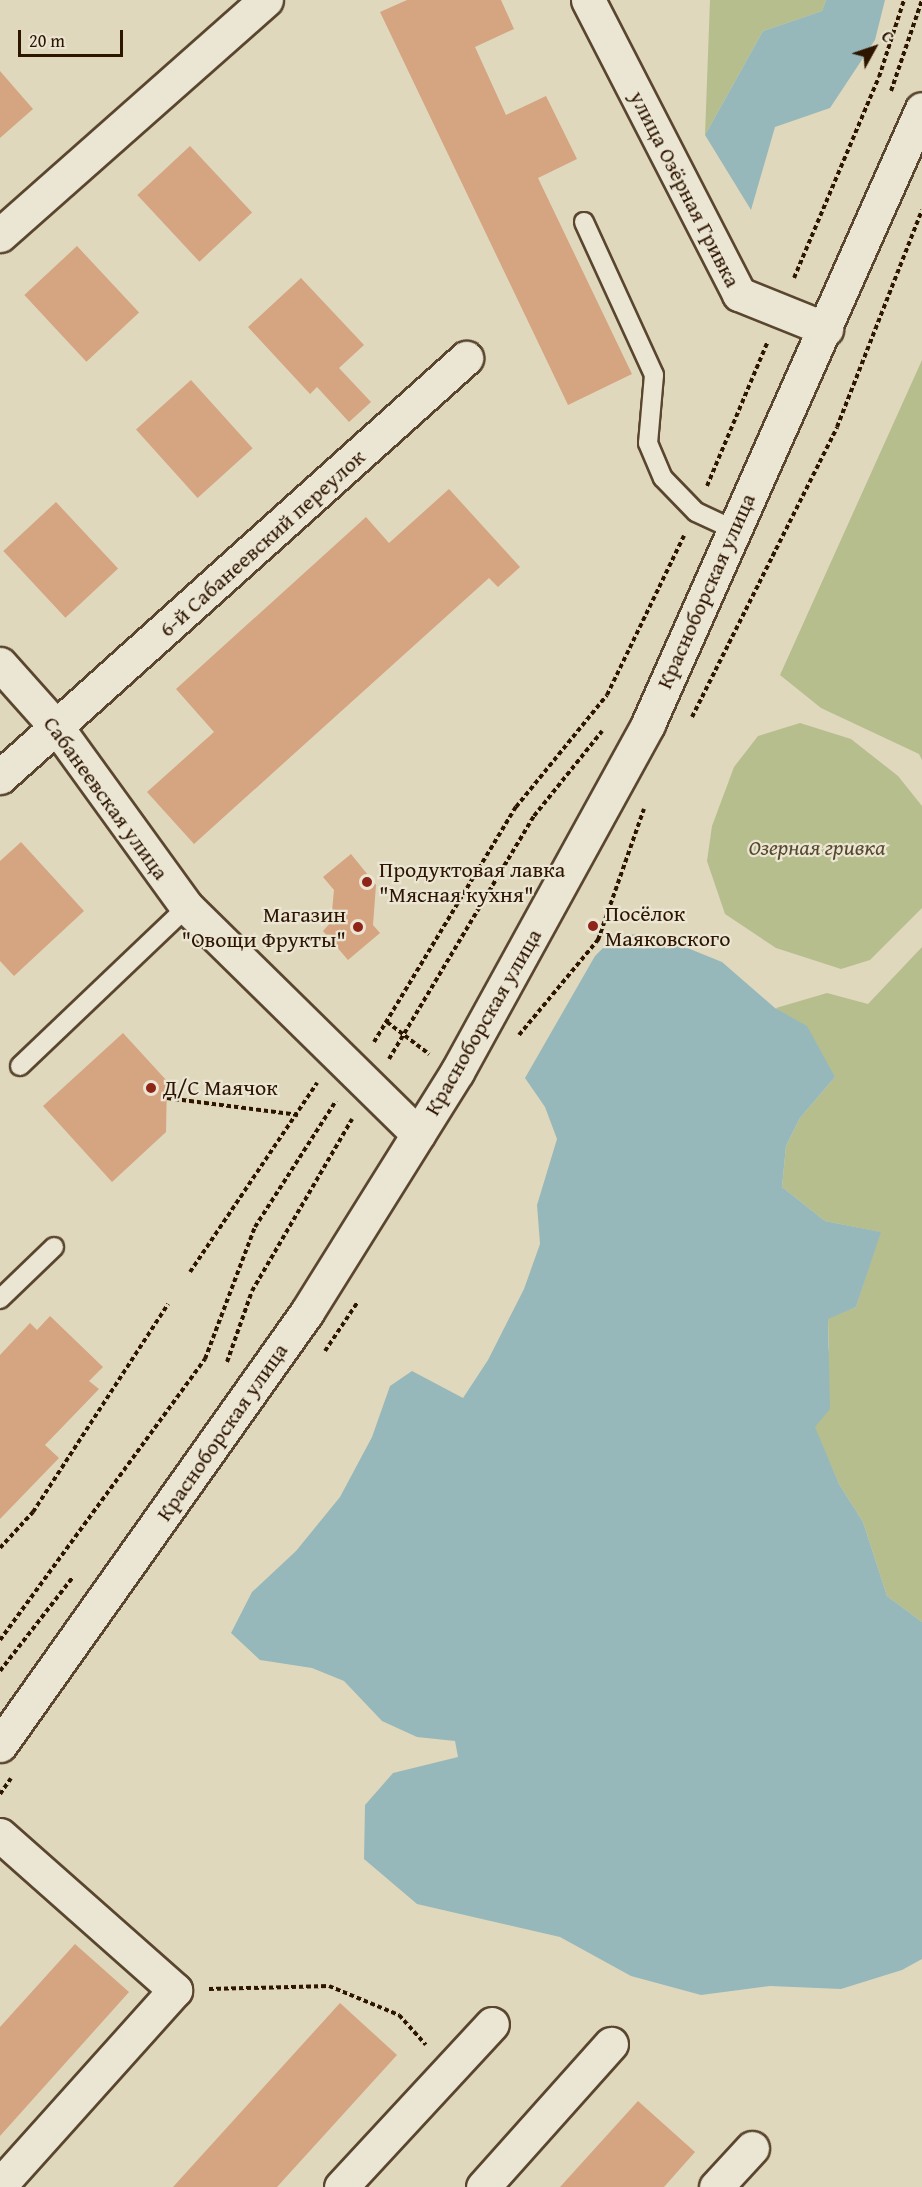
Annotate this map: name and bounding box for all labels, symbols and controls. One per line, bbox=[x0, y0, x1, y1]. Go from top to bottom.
scale bar bbox=[21, 18, 126, 56]
north arrow bbox=[844, 18, 904, 78]
text: С bbox=[876, 25, 900, 48]
text: 20 m bbox=[29, 27, 65, 54]
street label: улица Озёрная Гривка bbox=[624, 86, 746, 292]
street label: 6-й Сабанеевский переулок bbox=[154, 444, 370, 642]
street label: Красноборская улица bbox=[651, 489, 761, 693]
street label: Сабанеевская улица bbox=[38, 711, 174, 885]
park label: Озерная гривка bbox=[749, 835, 885, 861]
place label: Продуктовая лавка "Мясная кухня" bbox=[379, 856, 565, 908]
marker: Продуктовая лавка "Мясная кухня" bbox=[360, 875, 374, 889]
place label: Посёлок Маяковского bbox=[605, 900, 730, 951]
place label: Магазин "Овощи Фрукты" bbox=[182, 901, 346, 952]
marker: Посёлок Маяковского bbox=[586, 919, 600, 933]
marker: Магазин "Овощи Фрукты" bbox=[351, 920, 365, 934]
street label: Красноборская улица bbox=[419, 924, 547, 1120]
place label: Д/С Маячок bbox=[163, 1075, 278, 1101]
marker: Д/С Маячок bbox=[144, 1081, 158, 1095]
street label: Красноборская улица bbox=[151, 1338, 293, 1526]

